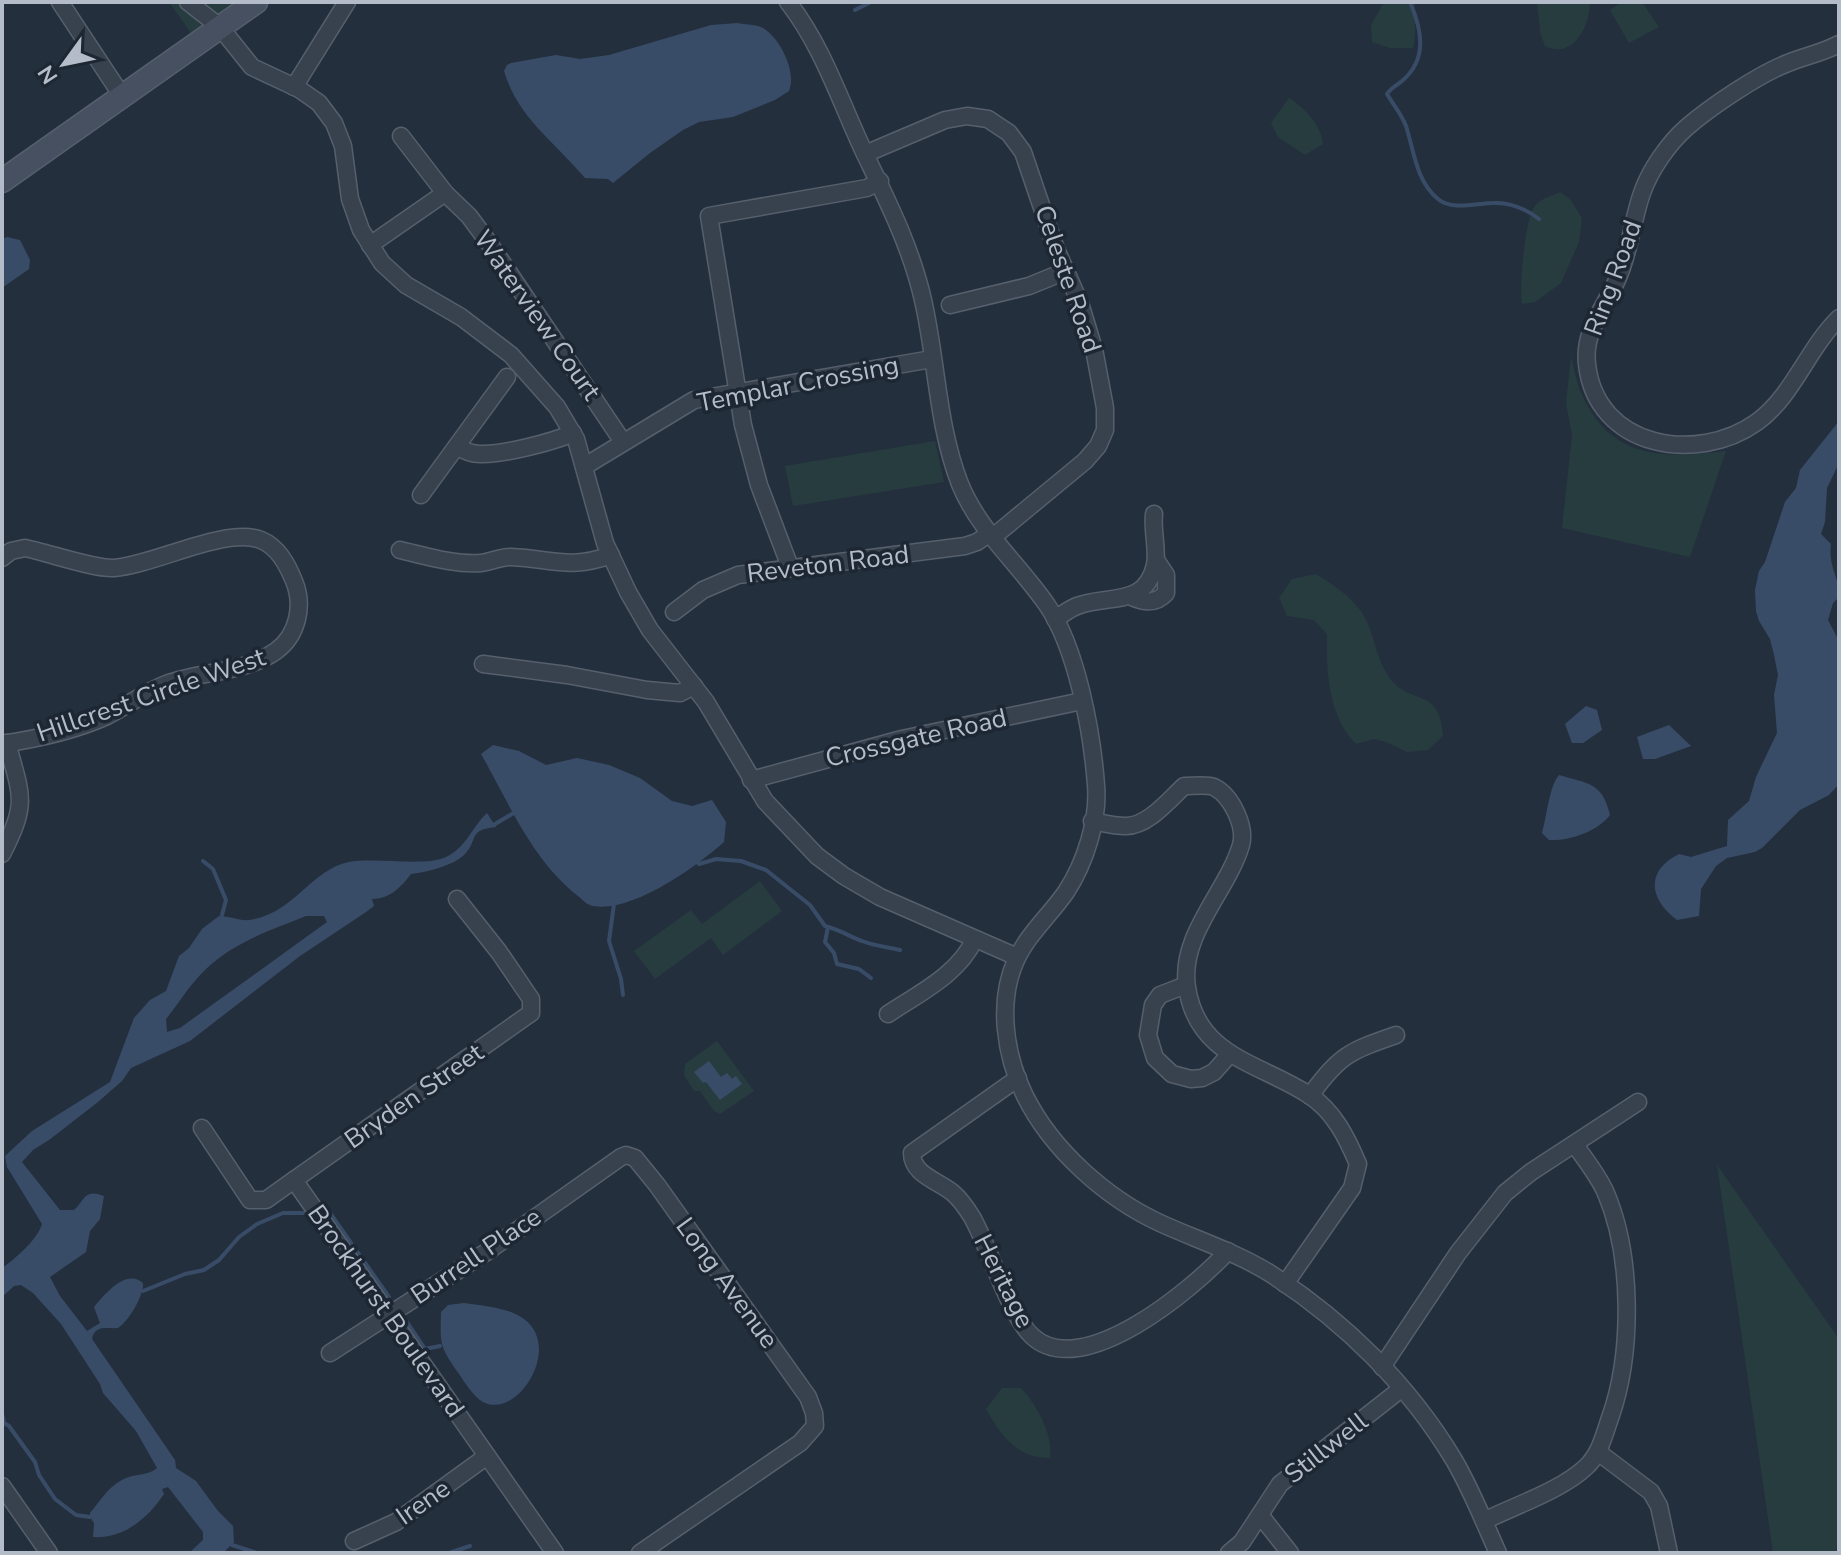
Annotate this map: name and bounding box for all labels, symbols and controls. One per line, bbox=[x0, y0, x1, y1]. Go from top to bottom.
north arrow bbox=[24, 24, 104, 104]
text: N bbox=[31, 59, 65, 89]
street label: Celeste Road bbox=[1026, 200, 1110, 358]
street label: Ring Road bbox=[1576, 215, 1650, 341]
street label: Waterview Court bbox=[465, 223, 609, 408]
street label: Templar Crossing bbox=[694, 347, 902, 421]
street label: Reveton Road bbox=[745, 537, 911, 591]
street label: Hillcrest Circle West bbox=[32, 639, 271, 751]
street label: Crossgate Road bbox=[822, 700, 1010, 776]
street label: Bryden Street bbox=[338, 1035, 491, 1157]
street label: Brockhurst Boulevard bbox=[299, 1198, 473, 1424]
street label: Burrell Place bbox=[404, 1200, 548, 1312]
street label: Long Avenue bbox=[668, 1211, 786, 1355]
street label: Heritage bbox=[966, 1228, 1042, 1334]
street label: Stillwell bbox=[1277, 1404, 1375, 1492]
street label: Irene bbox=[389, 1471, 457, 1533]

